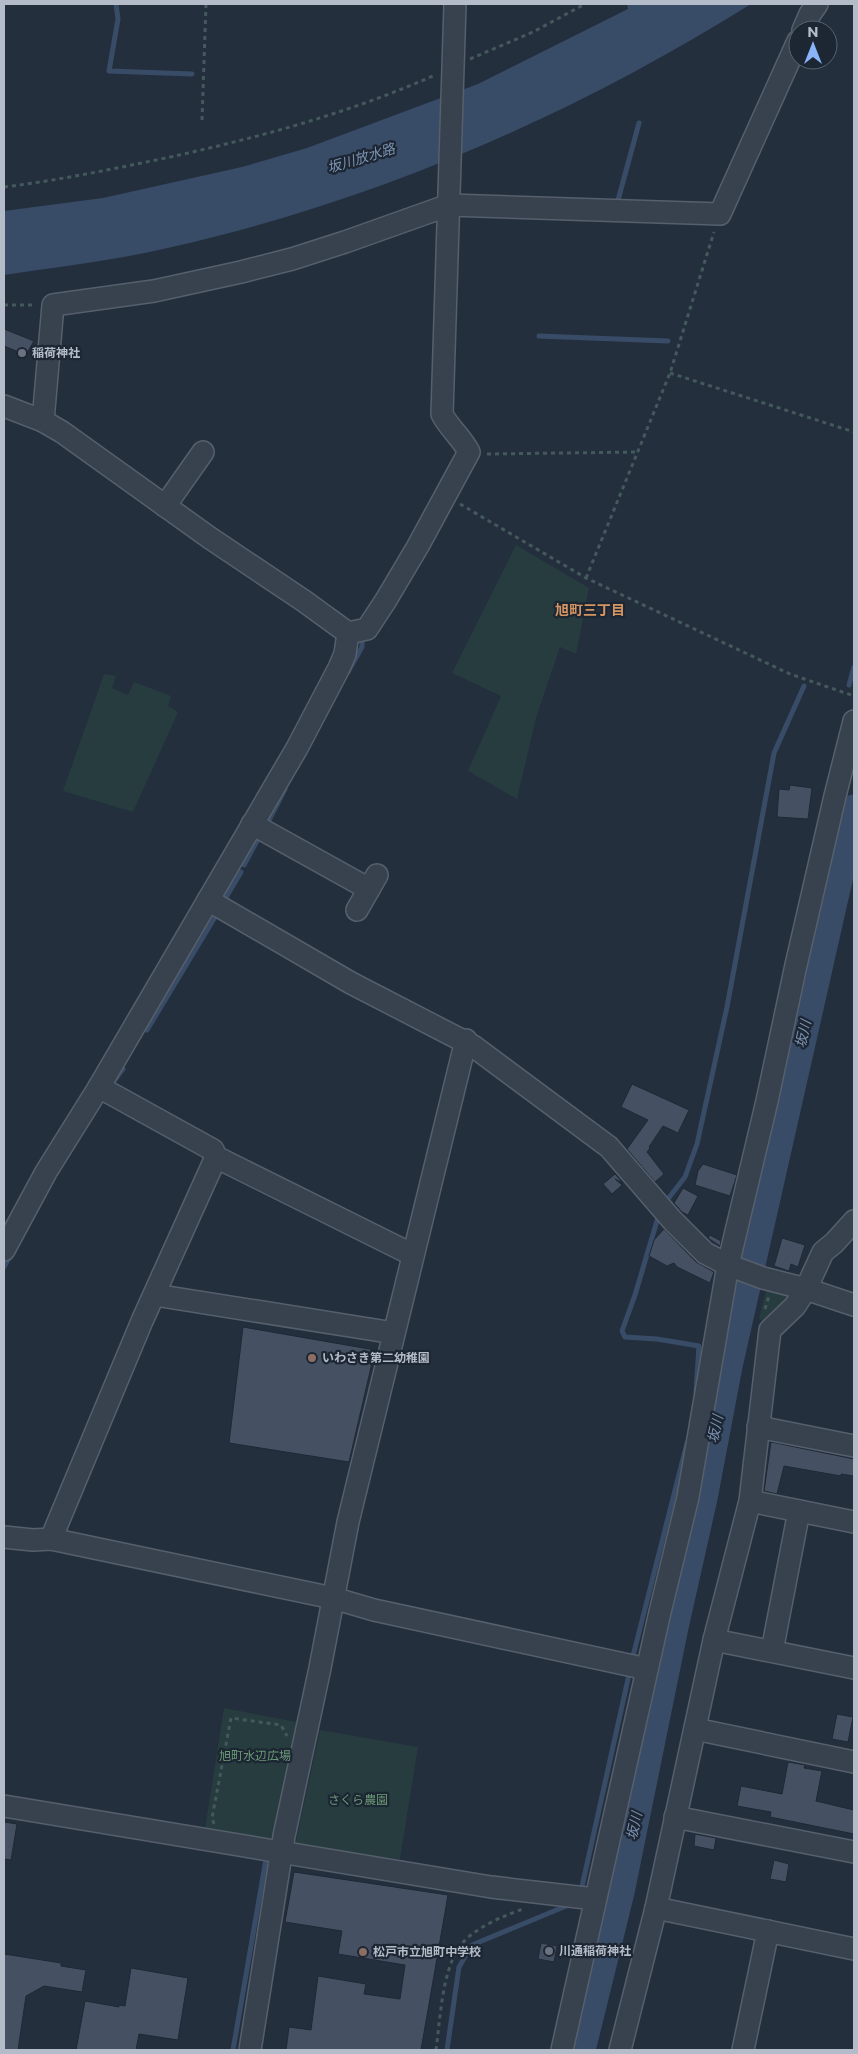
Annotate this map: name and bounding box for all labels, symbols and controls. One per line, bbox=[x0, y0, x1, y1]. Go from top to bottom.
north arrow bbox=[788, 20, 838, 70]
text: N bbox=[807, 23, 819, 41]
water label: 坂川放水路 bbox=[325, 139, 398, 177]
place label: 稲荷神社 bbox=[32, 345, 80, 360]
marker: 稲荷神社 bbox=[16, 347, 28, 359]
district label: 旭町三丁目 bbox=[555, 601, 625, 619]
water label: 坂川 bbox=[791, 1016, 815, 1050]
place label: いわさき第二幼稚園 bbox=[322, 1350, 430, 1365]
marker: いわさき第二幼稚園 bbox=[306, 1352, 318, 1364]
water label: 坂川 bbox=[703, 1411, 727, 1445]
park label: 旭町水辺広場 bbox=[219, 1748, 291, 1763]
park label: さくら農園 bbox=[328, 1792, 388, 1807]
water label: 坂川 bbox=[622, 1808, 646, 1842]
place label: 川通稲荷神社 bbox=[559, 1943, 631, 1958]
place label: 松戸市立旭町中学校 bbox=[373, 1944, 481, 1959]
marker: 川通稲荷神社 bbox=[543, 1945, 555, 1957]
marker: 松戸市立旭町中学校 bbox=[357, 1946, 369, 1958]

